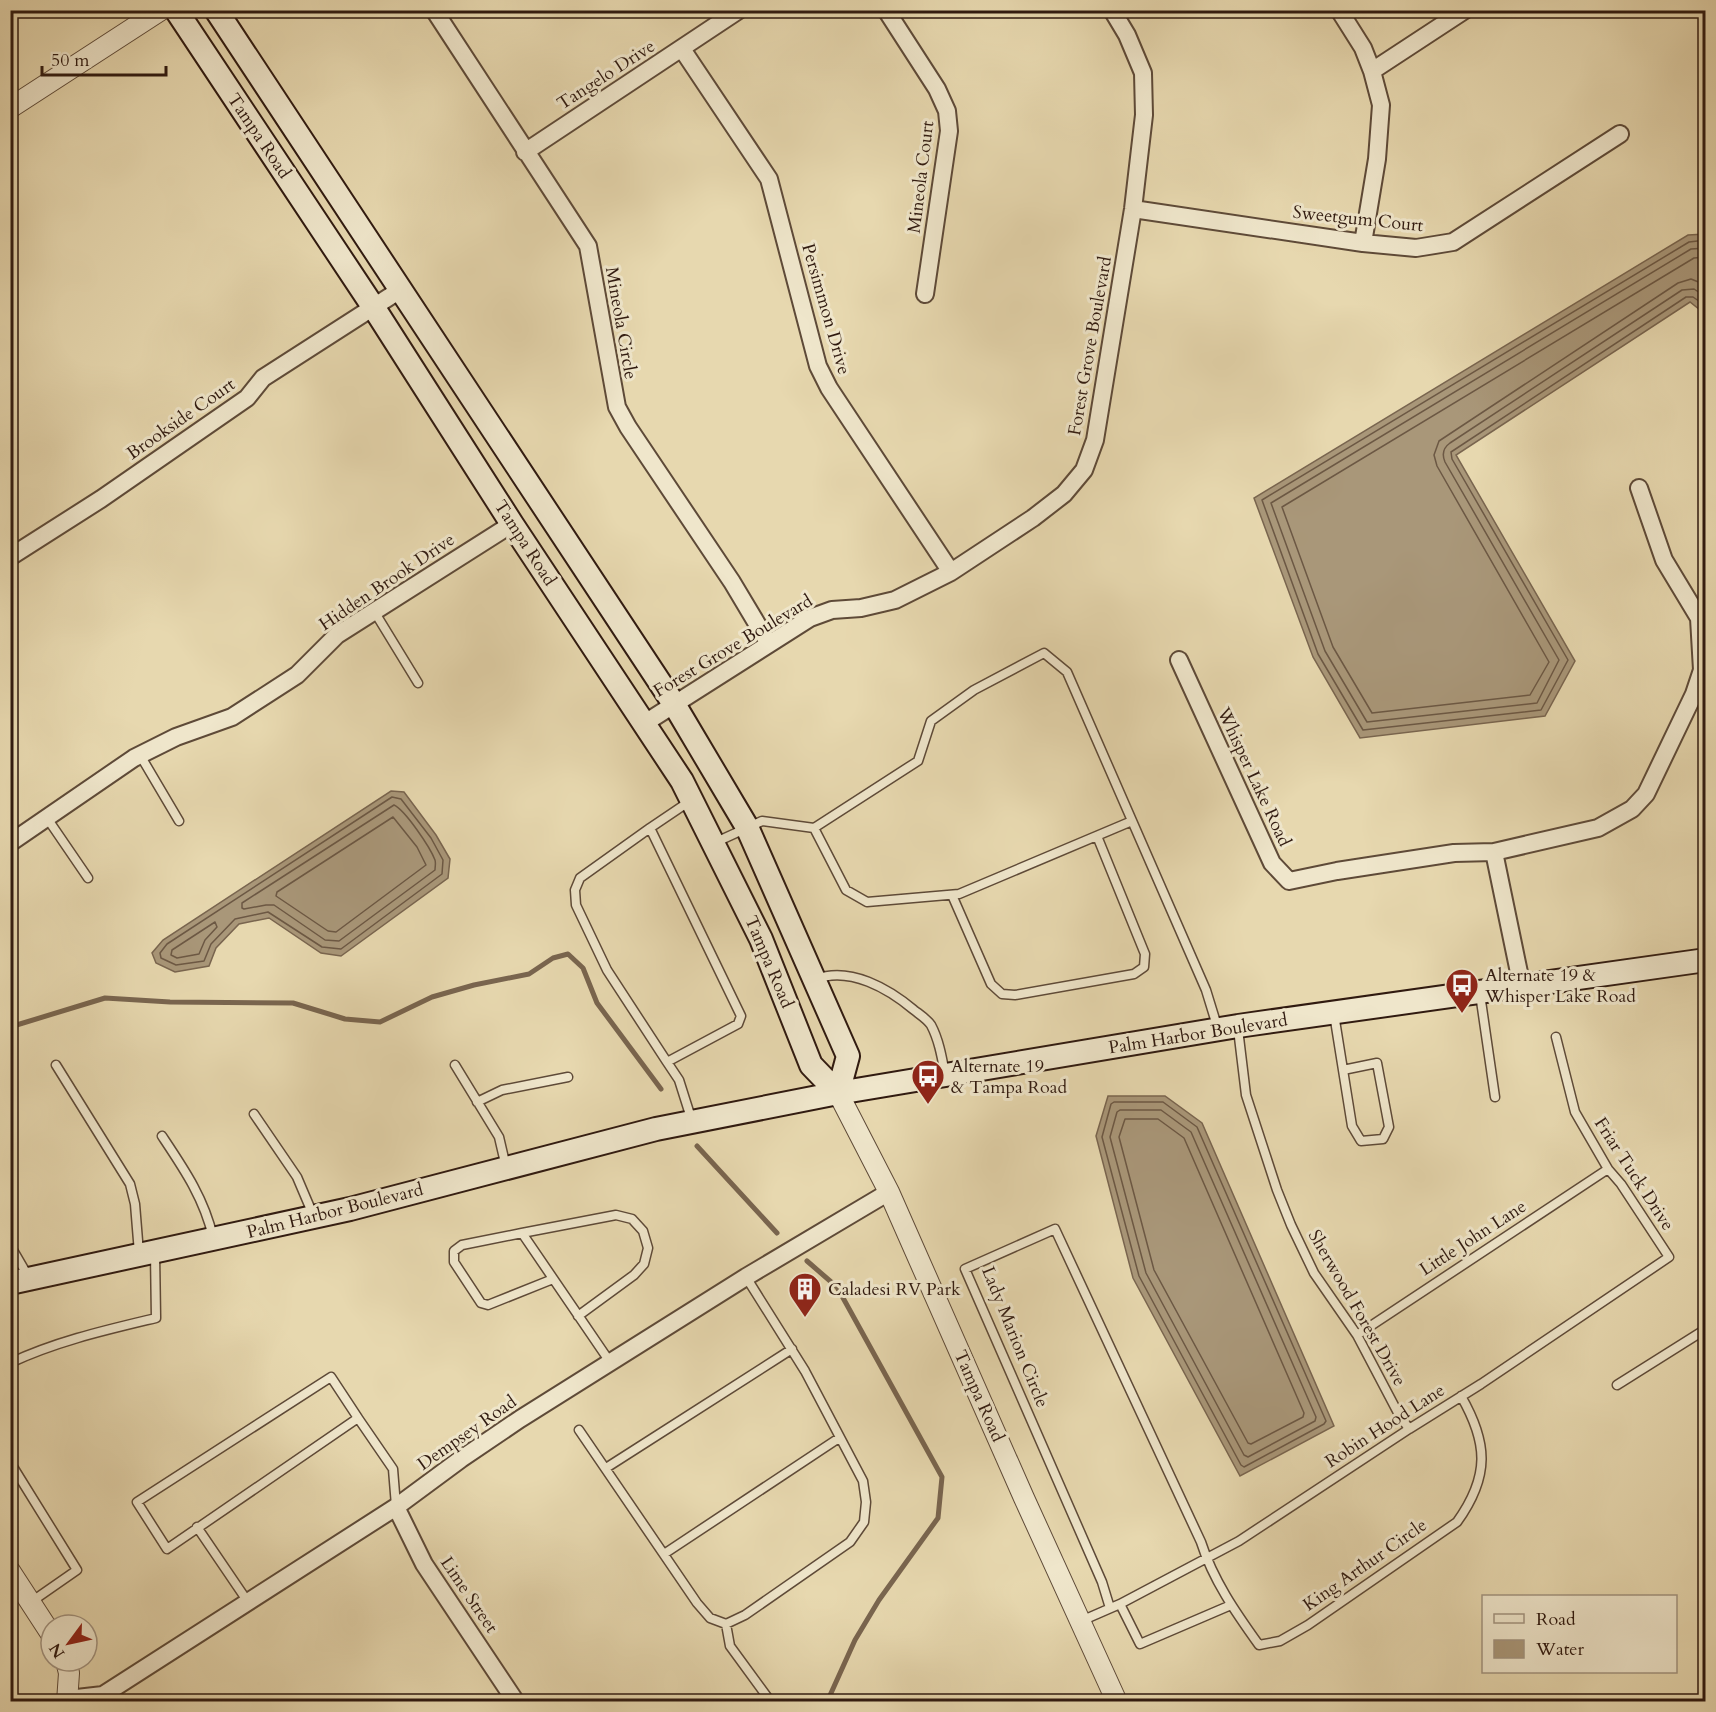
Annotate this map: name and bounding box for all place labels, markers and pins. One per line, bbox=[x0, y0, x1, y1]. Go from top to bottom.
place label: Alternate 19 & Whisper Lake Road bbox=[1484, 963, 1636, 1009]
bus stop icon: Alternate 19 & Whisper Lake Road bbox=[1444, 967, 1480, 1014]
place label: Alternate 19 & Tampa Road bbox=[951, 1054, 1068, 1100]
bus stop icon: Alternate 19 & Tampa Road bbox=[910, 1058, 946, 1105]
building icon: Caladesi RV Park bbox=[787, 1271, 823, 1318]
place label: Caladesi RV Park bbox=[828, 1277, 961, 1302]

